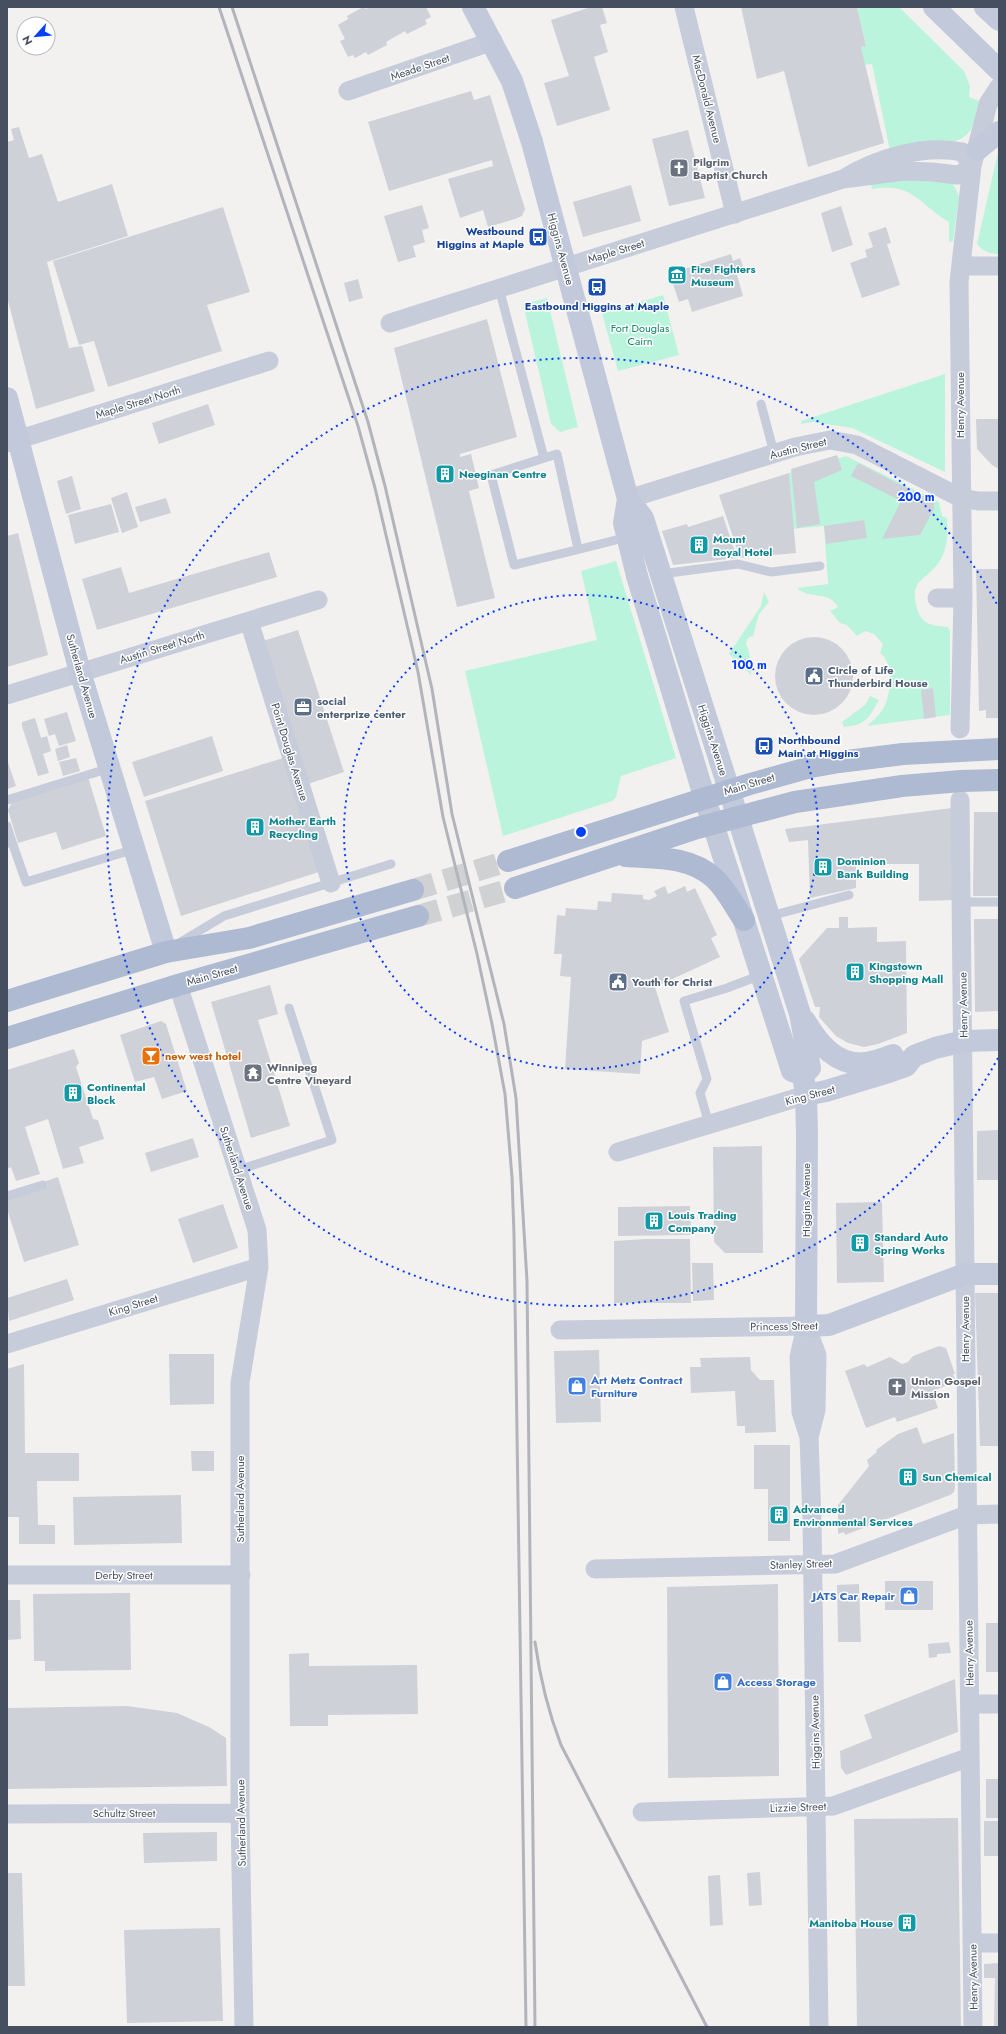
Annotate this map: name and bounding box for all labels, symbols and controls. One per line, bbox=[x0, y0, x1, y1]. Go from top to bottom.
north arrow bbox=[16, 16, 56, 56]
text: N bbox=[18, 33, 36, 48]
street label: Meade Street bbox=[388, 49, 452, 85]
street label: MacDonald Avenue bbox=[688, 53, 726, 145]
place label: Pilgrim Baptist Church bbox=[693, 154, 768, 183]
church icon: Pilgrim Baptist Church bbox=[668, 157, 690, 179]
street label: Higgins Avenue bbox=[544, 211, 578, 287]
place label: Westbound Higgins at Maple bbox=[437, 223, 524, 252]
bus stop icon: Westbound Higgins at Maple bbox=[527, 226, 549, 248]
street label: Maple Street bbox=[586, 235, 647, 267]
place label: Fire Fighters Museum bbox=[691, 261, 756, 290]
museum icon: Fire Fighters Museum bbox=[666, 264, 688, 286]
bus stop icon: Eastbound Higgins at Maple bbox=[586, 276, 608, 298]
place label: Eastbound Higgins at Maple bbox=[525, 298, 669, 314]
park label: Fort Douglas Cairn bbox=[611, 320, 670, 349]
street label: Henry Avenue bbox=[952, 372, 968, 438]
street label: Maple Street North bbox=[93, 381, 183, 423]
street label: Austin Street bbox=[768, 433, 828, 463]
building icon: Neeginan Centre bbox=[434, 463, 456, 485]
place label: Neeginan Centre bbox=[459, 466, 546, 482]
text: 200 m bbox=[897, 488, 935, 506]
place label: Mount Royal Hotel bbox=[713, 531, 772, 560]
building icon: Mount Royal Hotel bbox=[688, 534, 710, 556]
street label: Austin Street North bbox=[118, 626, 206, 668]
street label: Sutherland Avenue bbox=[62, 632, 102, 720]
text: 100 m bbox=[731, 656, 767, 674]
place label: Circle of Life Thunderbird House bbox=[828, 662, 928, 691]
public building icon: Circle of Life Thunderbird House bbox=[803, 665, 825, 687]
place label: social enterprize center bbox=[317, 693, 406, 722]
office icon: social enterprize center bbox=[292, 696, 314, 718]
street label: Point Douglas Avenue bbox=[267, 701, 313, 803]
street label: Higgins Avenue bbox=[694, 702, 732, 778]
place label: Northbound Main at Higgins bbox=[778, 732, 859, 761]
bus stop icon: Northbound Main at Higgins bbox=[753, 735, 775, 757]
street label: Main Street bbox=[722, 769, 777, 799]
place label: Mother Earth Recycling bbox=[269, 813, 336, 842]
building icon: Mother Earth Recycling bbox=[244, 816, 266, 838]
centre of rings bbox=[574, 825, 588, 839]
place label: Dominion Bank Building bbox=[837, 853, 909, 882]
building icon: Dominion Bank Building bbox=[812, 856, 834, 878]
place label: Kingstown Shopping Mall bbox=[869, 958, 943, 987]
street label: Main Street bbox=[185, 960, 240, 990]
building icon: Kingstown Shopping Mall bbox=[844, 961, 866, 983]
public building icon: Youth for Christ bbox=[607, 971, 629, 993]
street label: Henry Avenue bbox=[954, 972, 972, 1038]
place label: Youth for Christ bbox=[631, 974, 713, 990]
bar icon: new west hotel bbox=[140, 1045, 162, 1067]
place label: new west hotel bbox=[165, 1048, 241, 1064]
place label: Winnipeg Centre Vineyard bbox=[267, 1059, 352, 1088]
temple icon: Winnipeg Centre Vineyard bbox=[242, 1062, 264, 1084]
place label: Continental Block bbox=[87, 1079, 145, 1108]
street label: King Street bbox=[783, 1081, 837, 1109]
building icon: Continental Block bbox=[62, 1082, 84, 1104]
street label: Sutherland Avenue bbox=[216, 1124, 258, 1212]
street label: Higgins Avenue bbox=[798, 1163, 814, 1237]
place label: Louis Trading Company bbox=[668, 1207, 737, 1236]
building icon: Louis Trading Company bbox=[643, 1210, 665, 1232]
place label: Standard Auto Spring Works bbox=[874, 1229, 949, 1258]
building icon: Standard Auto Spring Works bbox=[849, 1232, 871, 1254]
street label: King Street bbox=[106, 1290, 160, 1320]
street label: Henry Avenue bbox=[957, 1296, 973, 1362]
street label: Princess Street bbox=[750, 1317, 818, 1335]
place label: Art Metz Contract Furniture bbox=[590, 1372, 683, 1401]
place label: Union Gospel Mission bbox=[911, 1373, 981, 1402]
shop icon: Art Metz Contract Furniture bbox=[566, 1375, 588, 1397]
church icon: Union Gospel Mission bbox=[886, 1376, 908, 1398]
street label: Sutherland Avenue bbox=[232, 1455, 248, 1543]
building icon: Sun Chemical bbox=[897, 1466, 919, 1488]
place label: Sun Chemical bbox=[922, 1469, 992, 1485]
place label: Advanced Environmental Services bbox=[792, 1501, 913, 1530]
building icon: Advanced Environmental Services bbox=[768, 1504, 790, 1526]
street label: Stanley Street bbox=[770, 1555, 833, 1573]
street label: Derby Street bbox=[95, 1567, 153, 1583]
shop icon: JATS Car Repair bbox=[898, 1585, 920, 1607]
place label: JATS Car Repair bbox=[811, 1588, 895, 1604]
street label: Henry Avenue bbox=[960, 1620, 978, 1686]
shop icon: Access Storage bbox=[712, 1671, 734, 1693]
place label: Access Storage bbox=[736, 1674, 816, 1690]
street label: Higgins Avenue bbox=[806, 1695, 824, 1769]
street label: Sutherland Avenue bbox=[232, 1779, 250, 1867]
street label: Lizzie Street bbox=[770, 1798, 827, 1816]
street label: Schultz Street bbox=[93, 1805, 156, 1821]
building icon: Manitoba House bbox=[896, 1912, 918, 1934]
place label: Manitoba House bbox=[809, 1915, 893, 1931]
street label: Henry Avenue bbox=[964, 1944, 982, 2010]

